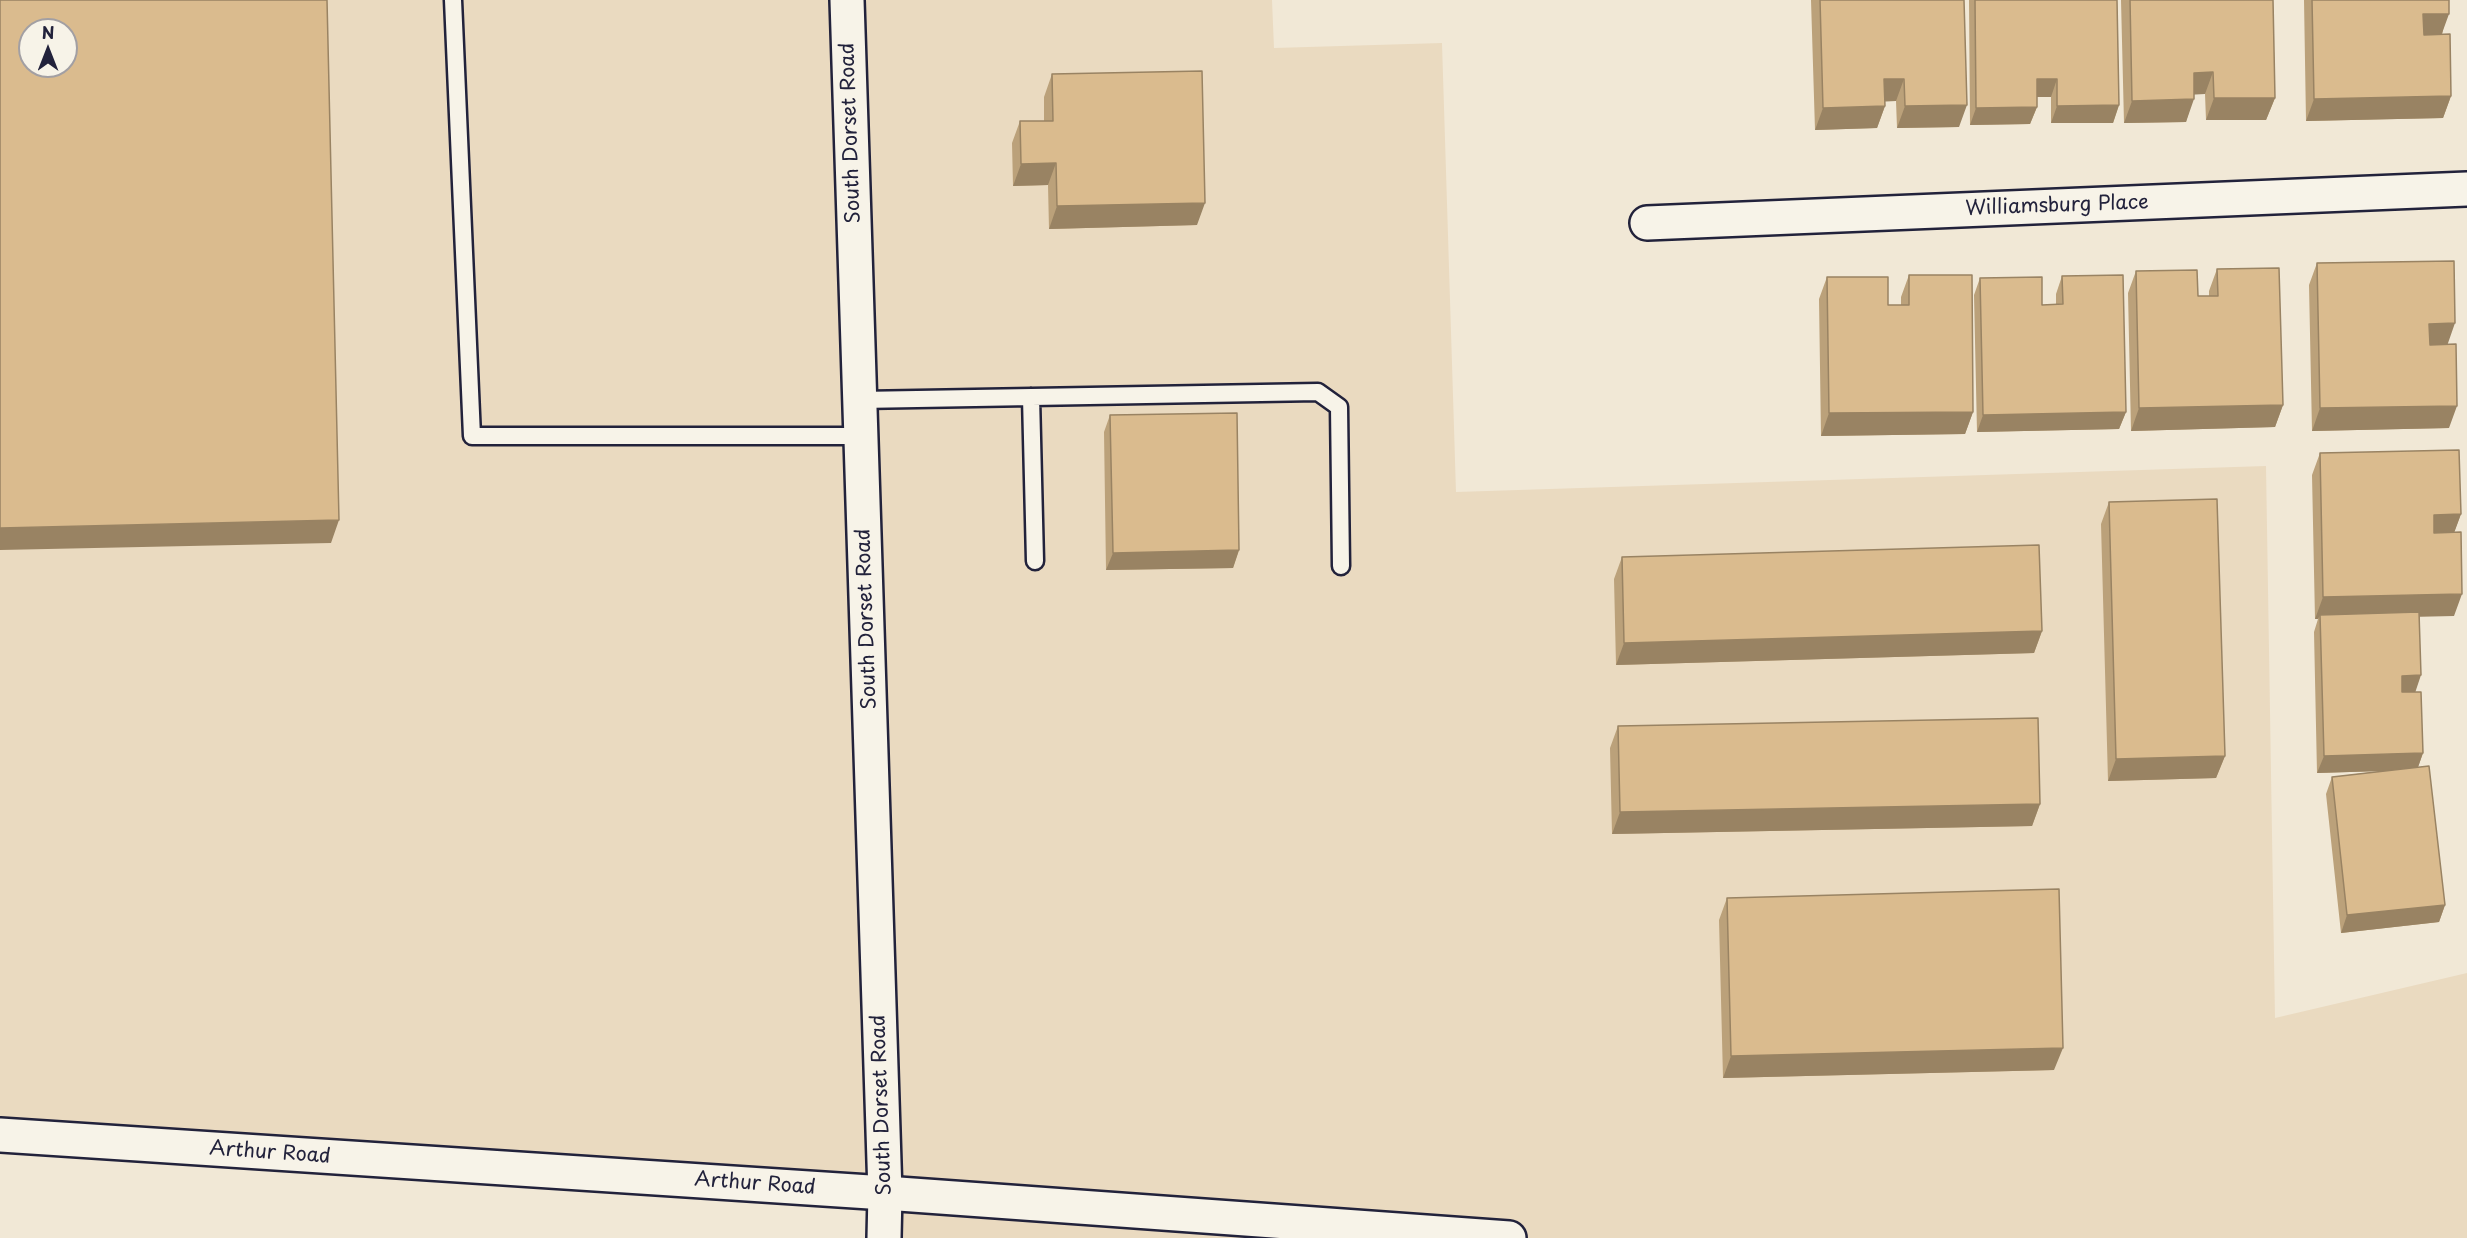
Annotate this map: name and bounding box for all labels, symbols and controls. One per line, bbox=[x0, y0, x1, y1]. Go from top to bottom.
north arrow bbox=[18, 18, 78, 78]
text: N bbox=[42, 20, 54, 44]
street label: South Dorset Road bbox=[836, 42, 866, 224]
street label: Williamsburg Place bbox=[1965, 191, 2149, 221]
street label: South Dorset Road bbox=[852, 528, 882, 710]
street label: South Dorset Road bbox=[867, 1014, 897, 1196]
street label: Arthur Road bbox=[209, 1137, 331, 1169]
street label: Arthur Road bbox=[694, 1168, 816, 1200]

